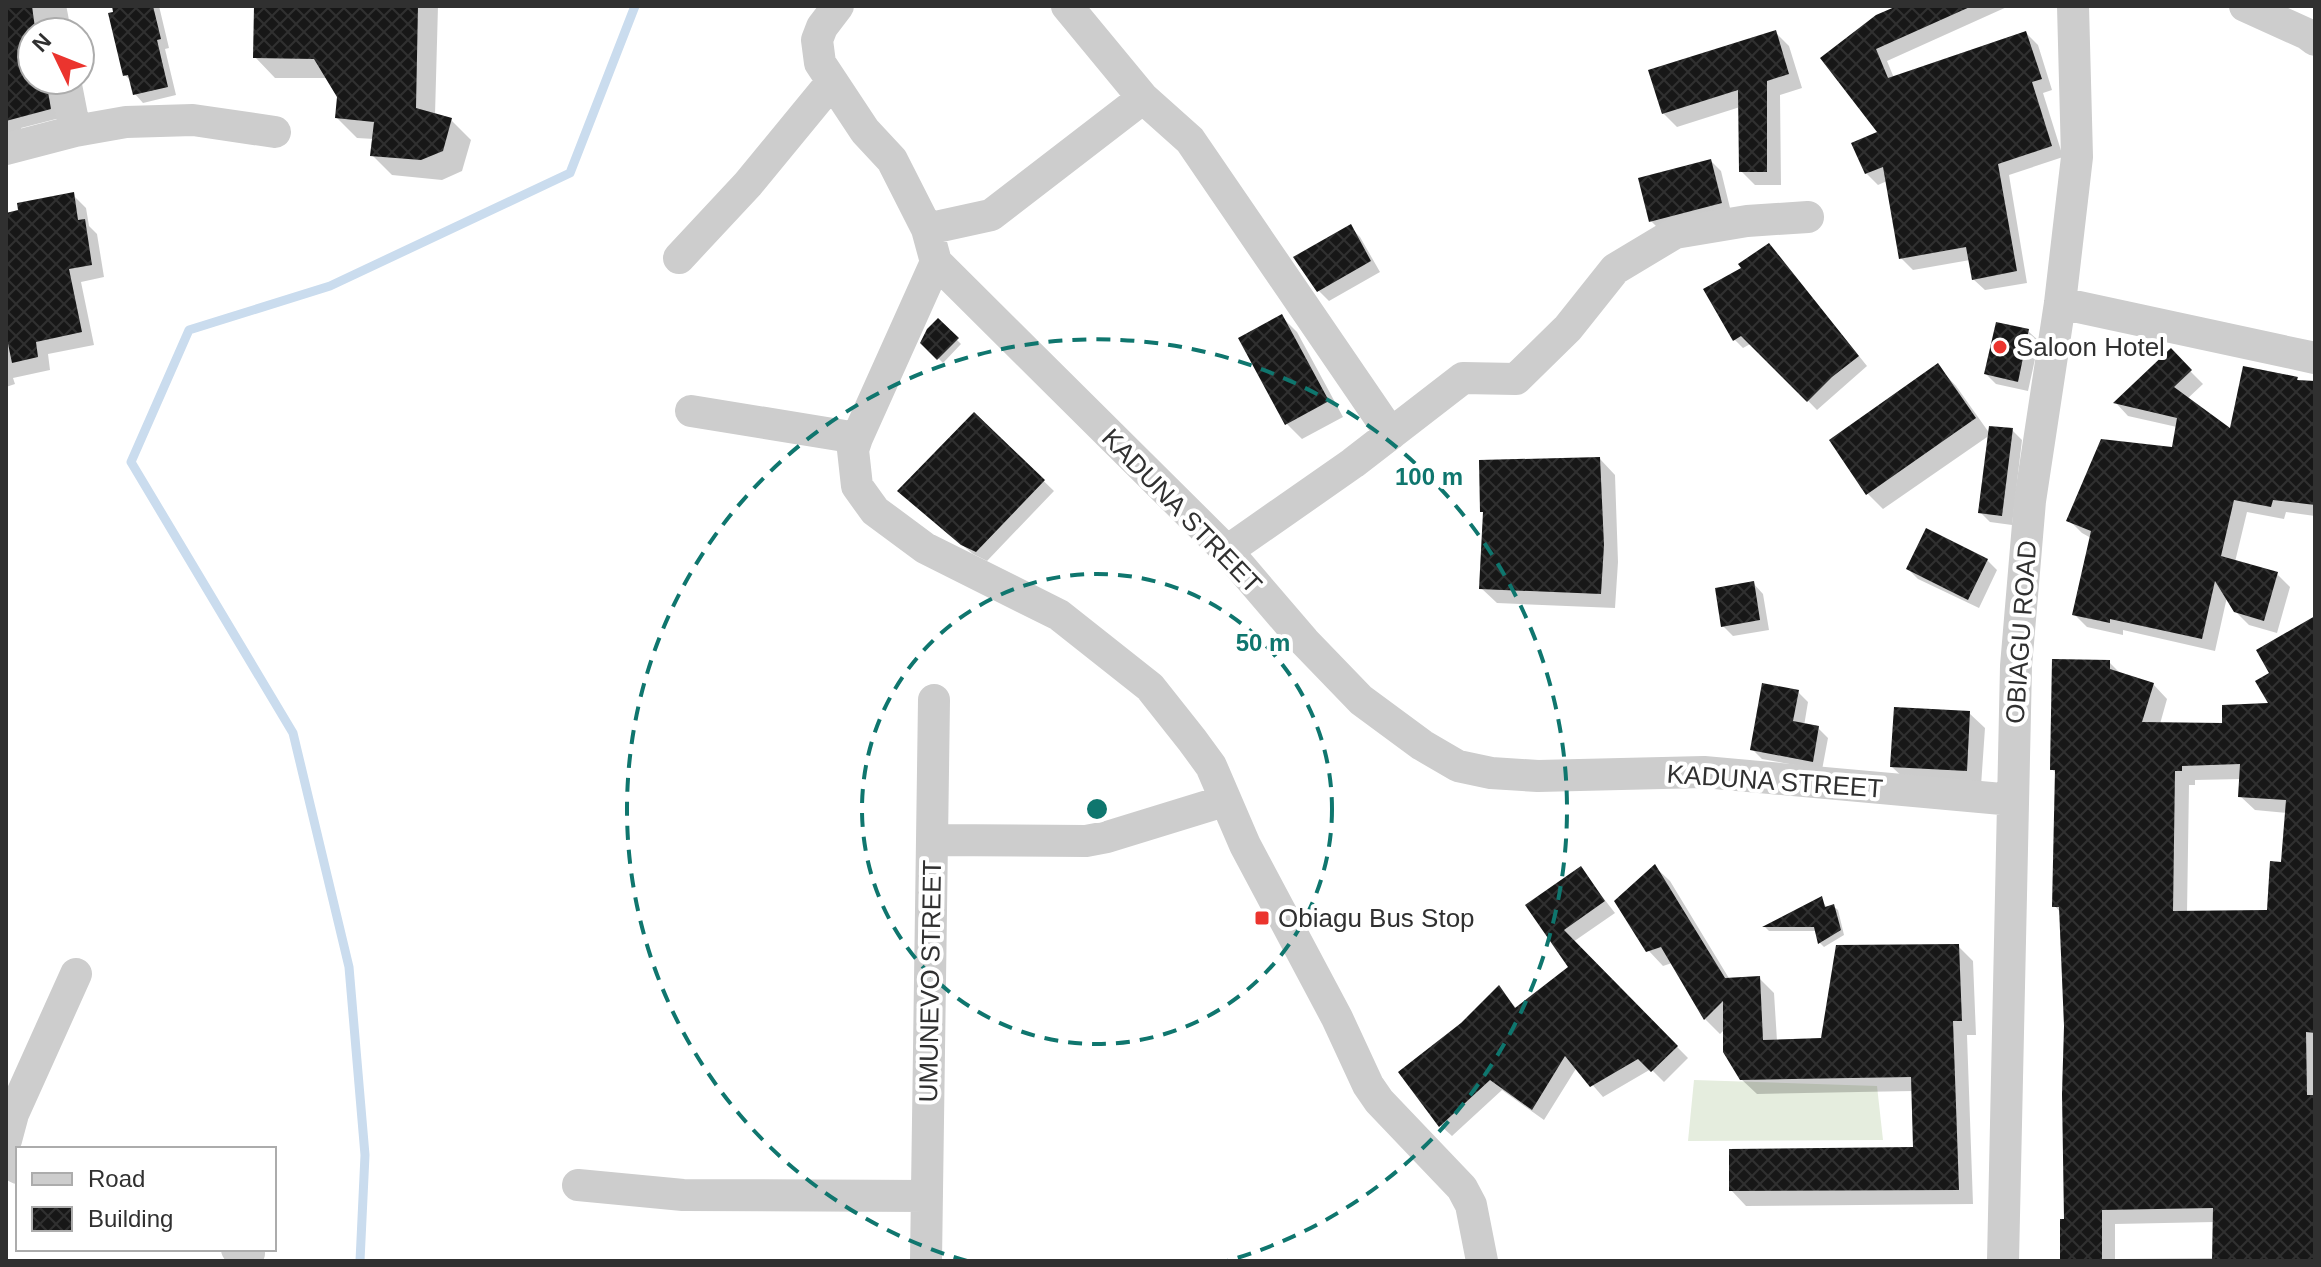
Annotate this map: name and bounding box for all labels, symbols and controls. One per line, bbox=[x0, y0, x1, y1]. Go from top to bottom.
north arrow bbox=[16, 16, 96, 96]
text: N bbox=[27, 28, 56, 57]
place label: Saloon Hotel bbox=[2016, 332, 2165, 362]
marker: Saloon Hotel bbox=[1991, 338, 2009, 356]
street label: KADUNA STREET bbox=[1096, 423, 1268, 599]
text: 100 m bbox=[1395, 463, 1463, 490]
street label: OBIAGU ROAD bbox=[2000, 539, 2042, 725]
text: 50 m bbox=[1236, 629, 1290, 656]
street label: KADUNA STREET bbox=[1666, 758, 1884, 804]
centre of rings bbox=[1083, 795, 1111, 823]
street label: UMUNEVO STREET bbox=[913, 859, 947, 1103]
place label: Obiagu Bus Stop bbox=[1278, 903, 1475, 933]
marker: Obiagu Bus Stop bbox=[1253, 909, 1271, 927]
legend bbox=[16, 1147, 276, 1251]
text: Road bbox=[88, 1165, 145, 1192]
text: Building bbox=[88, 1205, 173, 1232]

